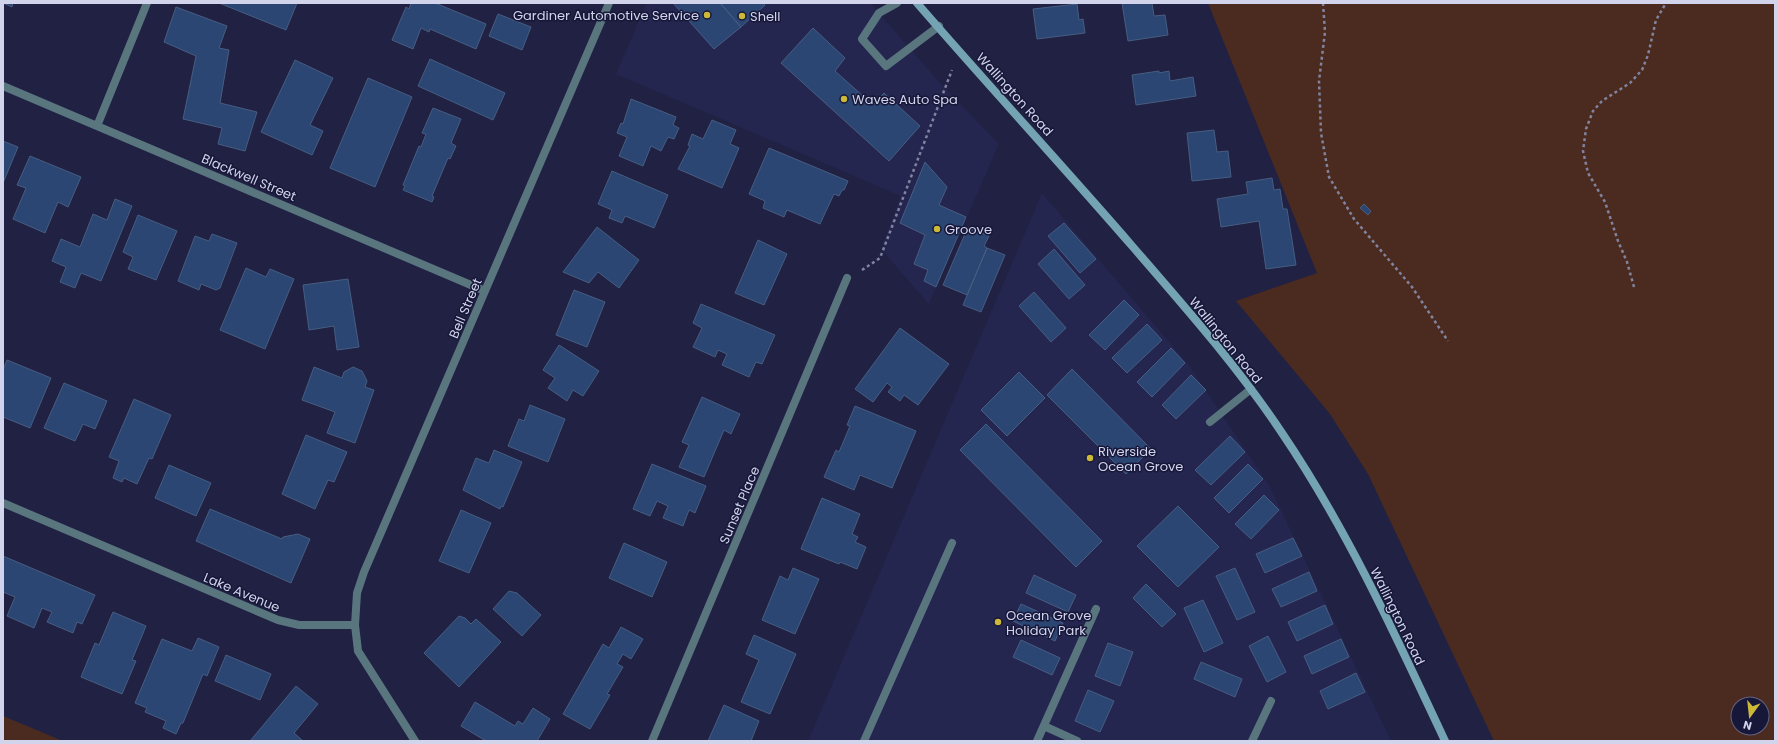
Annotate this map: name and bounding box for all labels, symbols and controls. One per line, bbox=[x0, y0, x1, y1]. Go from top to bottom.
place label: Gardiner Automotive Service bbox=[513, 6, 699, 25]
place label: Shell bbox=[750, 7, 780, 26]
marker: Gardiner Automotive Service bbox=[702, 10, 712, 20]
marker: Shell bbox=[737, 11, 747, 21]
street label: Wallington Road bbox=[972, 48, 1057, 140]
place label: Waves Auto Spa bbox=[852, 90, 958, 109]
marker: Waves Auto Spa bbox=[839, 94, 849, 104]
street label: Blackwell Street bbox=[199, 149, 299, 206]
place label: Groove bbox=[945, 220, 992, 239]
marker: Groove bbox=[932, 224, 942, 234]
street label: Bell Street bbox=[444, 275, 487, 341]
street label: Wallington Road bbox=[1185, 293, 1267, 388]
place label: Riverside Ocean Grove bbox=[1098, 442, 1183, 476]
marker: Riverside Ocean Grove bbox=[1085, 453, 1095, 463]
street label: Sunset Place bbox=[715, 463, 764, 547]
street label: Wallington Road bbox=[1366, 564, 1430, 668]
street label: Lake Avenue bbox=[201, 568, 283, 617]
place label: Ocean Grove Holiday Park bbox=[1006, 606, 1091, 640]
marker: Ocean Grove Holiday Park bbox=[993, 617, 1003, 627]
north arrow bbox=[1730, 696, 1770, 736]
text: N bbox=[1741, 717, 1753, 734]

